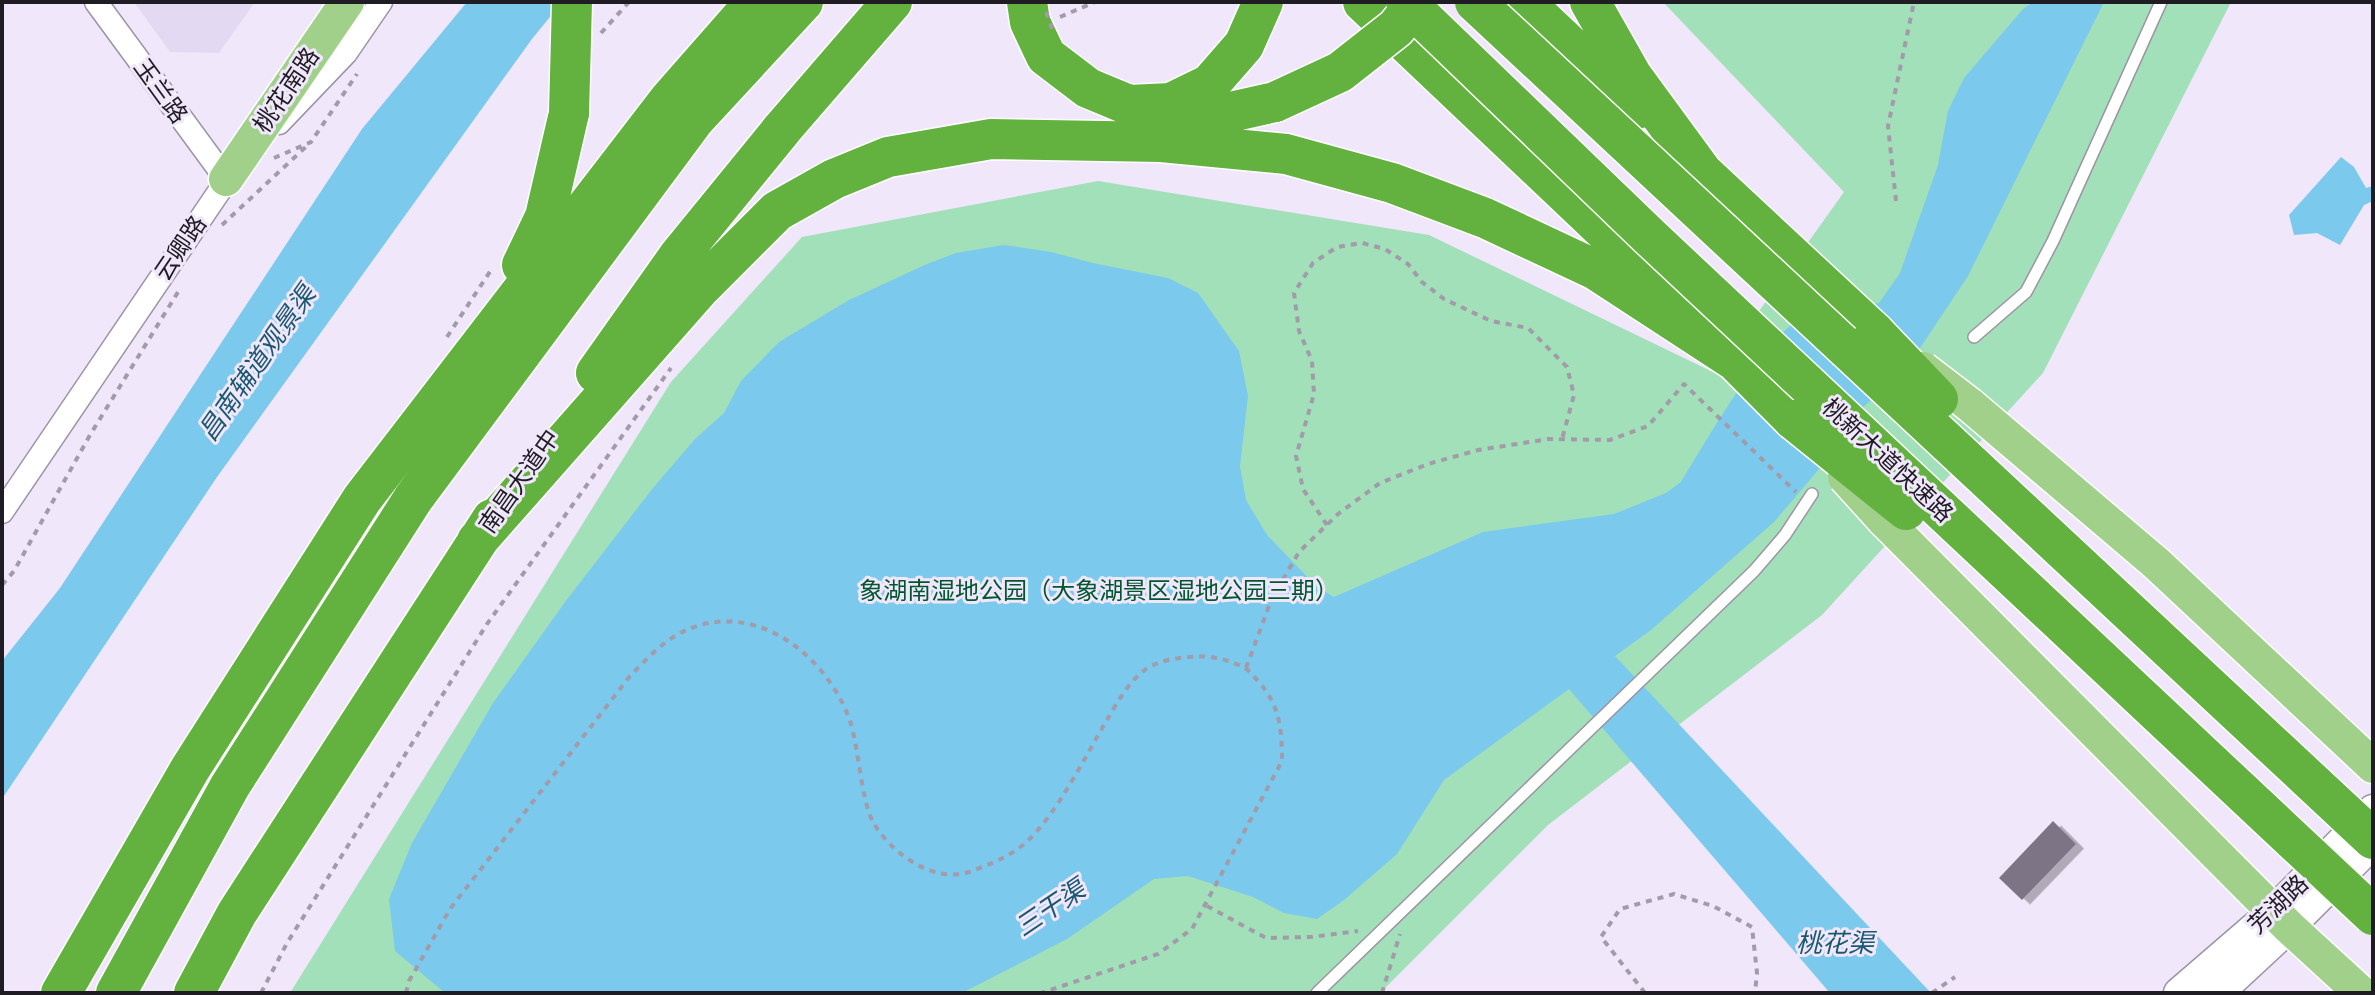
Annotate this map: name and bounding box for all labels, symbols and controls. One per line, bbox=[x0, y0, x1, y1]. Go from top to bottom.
street label: 桃花南路 bbox=[248, 43, 324, 137]
street label: 玉兰路 bbox=[129, 54, 193, 128]
street label: 云卿路 bbox=[149, 211, 211, 285]
water label: 昌南辅道观景渠 bbox=[193, 277, 324, 446]
street label: 桃新大道快速路 bbox=[1817, 393, 1959, 527]
street label: 南昌大道中 bbox=[474, 424, 564, 538]
park label: 象湖南湿地公园（大象湖景区湿地公园三期） bbox=[859, 577, 1339, 604]
street label: 芳湖路 bbox=[2243, 869, 2313, 939]
water label: 三干渠 bbox=[1009, 872, 1094, 942]
water label: 桃花渠 bbox=[1796, 928, 1878, 958]

